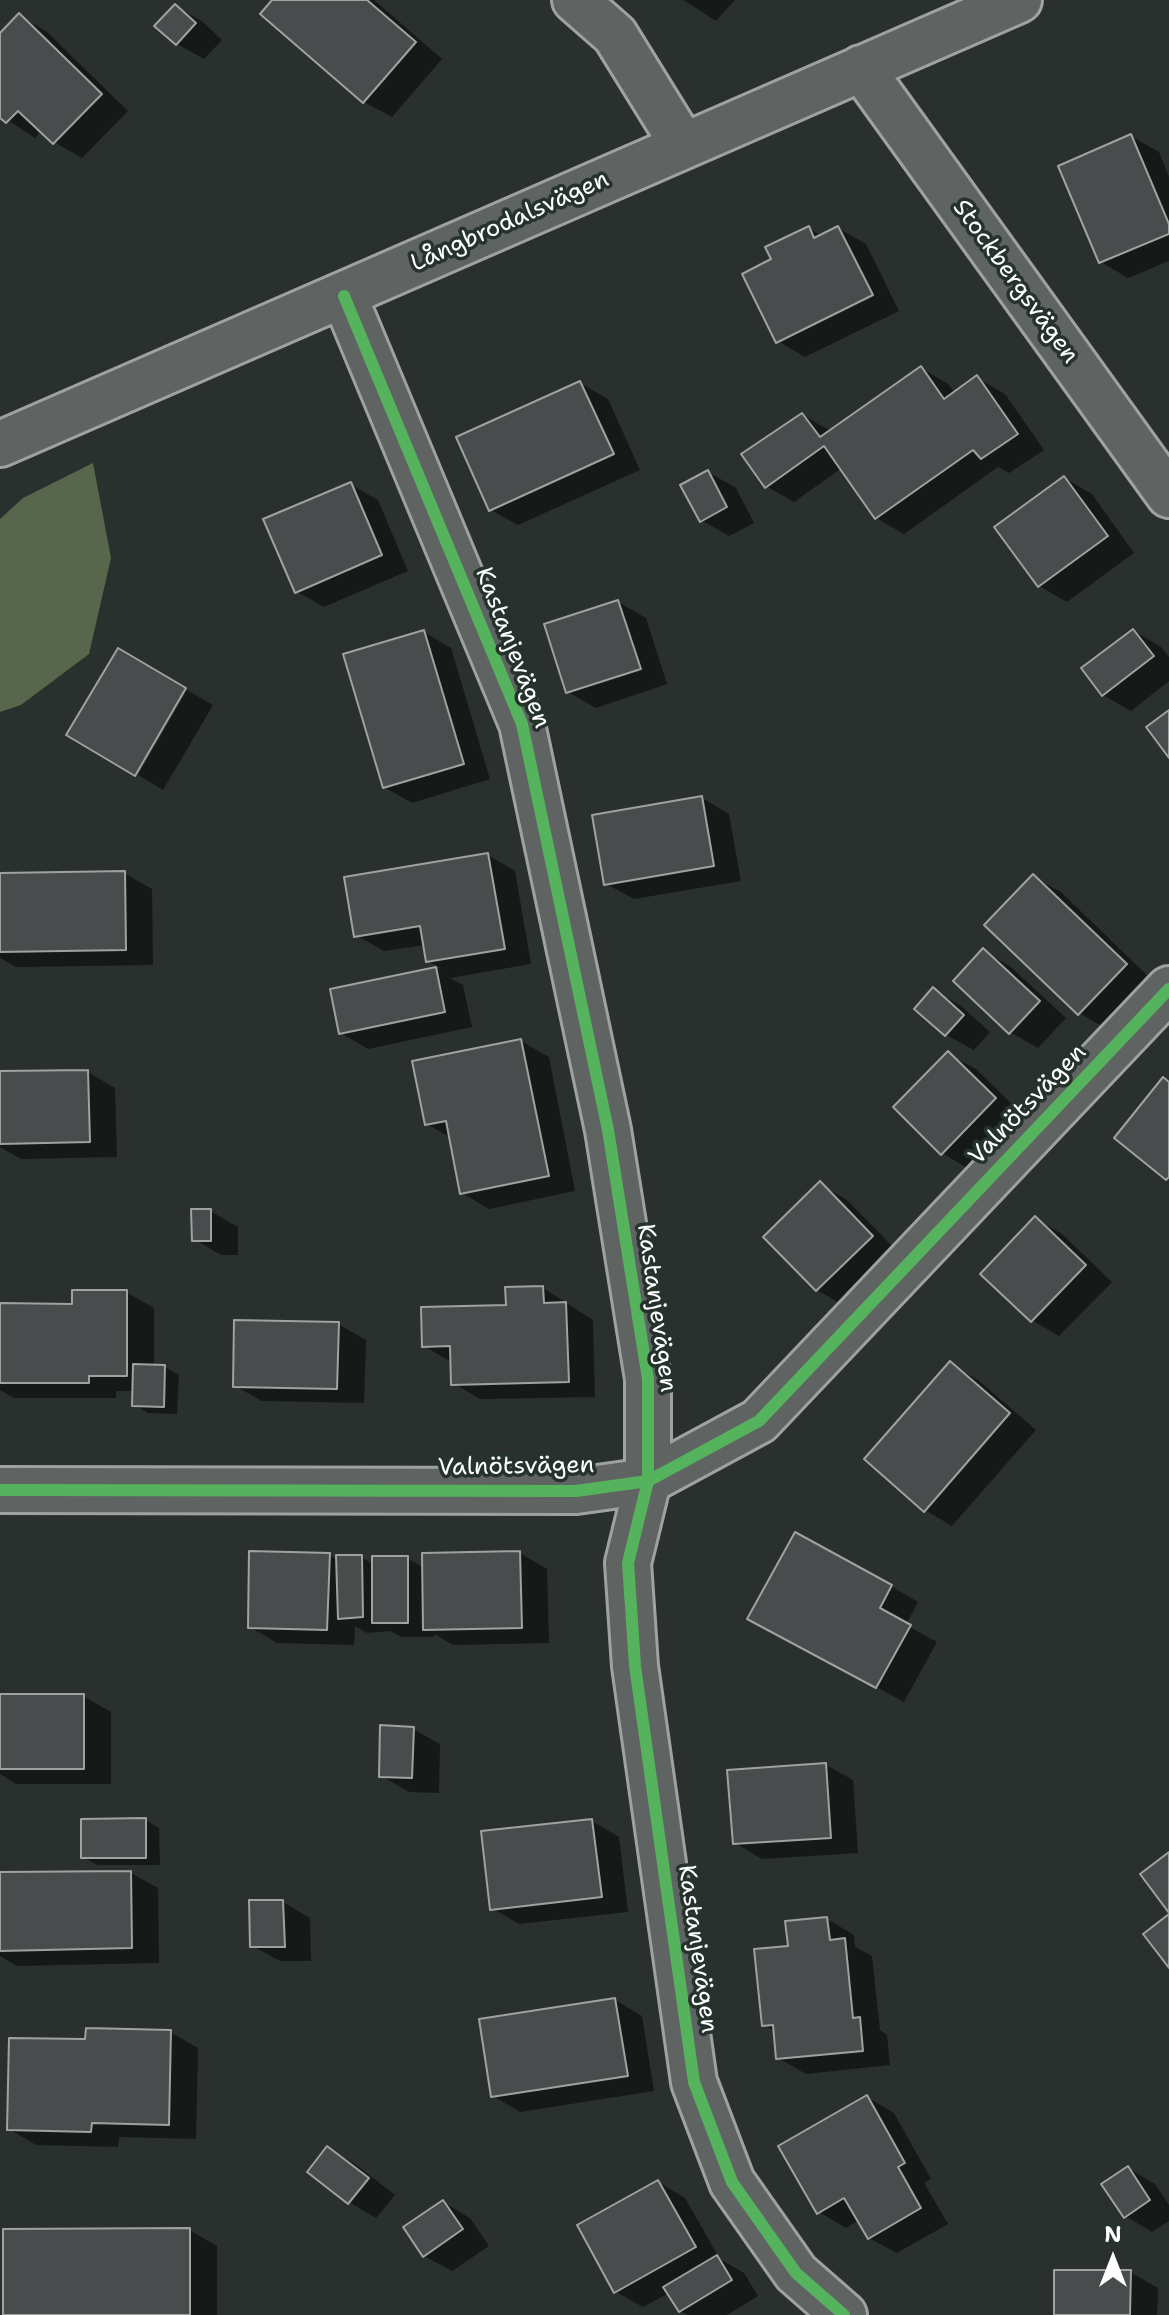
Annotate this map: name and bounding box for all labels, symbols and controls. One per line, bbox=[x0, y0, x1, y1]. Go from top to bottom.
street label: Långbrodalsvägen bbox=[406, 165, 614, 279]
street label: Stockbergsvägen bbox=[946, 194, 1084, 370]
street label: Kastanjevägen bbox=[468, 564, 556, 732]
street label: Valnötsvägen bbox=[963, 1039, 1093, 1171]
street label: Kastanjevägen bbox=[630, 1222, 682, 1394]
street label: Valnötsvägen bbox=[438, 1451, 594, 1483]
street label: Kastanjevägen bbox=[671, 1863, 723, 2035]
north arrow bbox=[1073, 2219, 1153, 2299]
text: N bbox=[1104, 2220, 1122, 2249]

